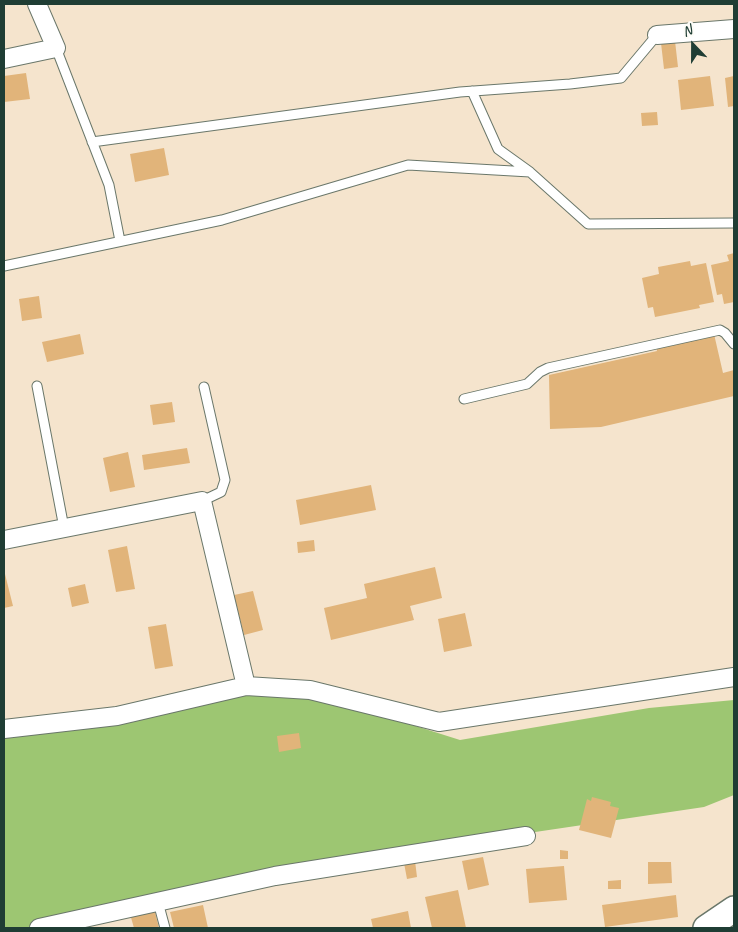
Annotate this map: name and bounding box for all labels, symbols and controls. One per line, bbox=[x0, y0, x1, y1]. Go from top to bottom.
north arrow bbox=[668, 20, 718, 70]
text: N bbox=[680, 21, 694, 40]

